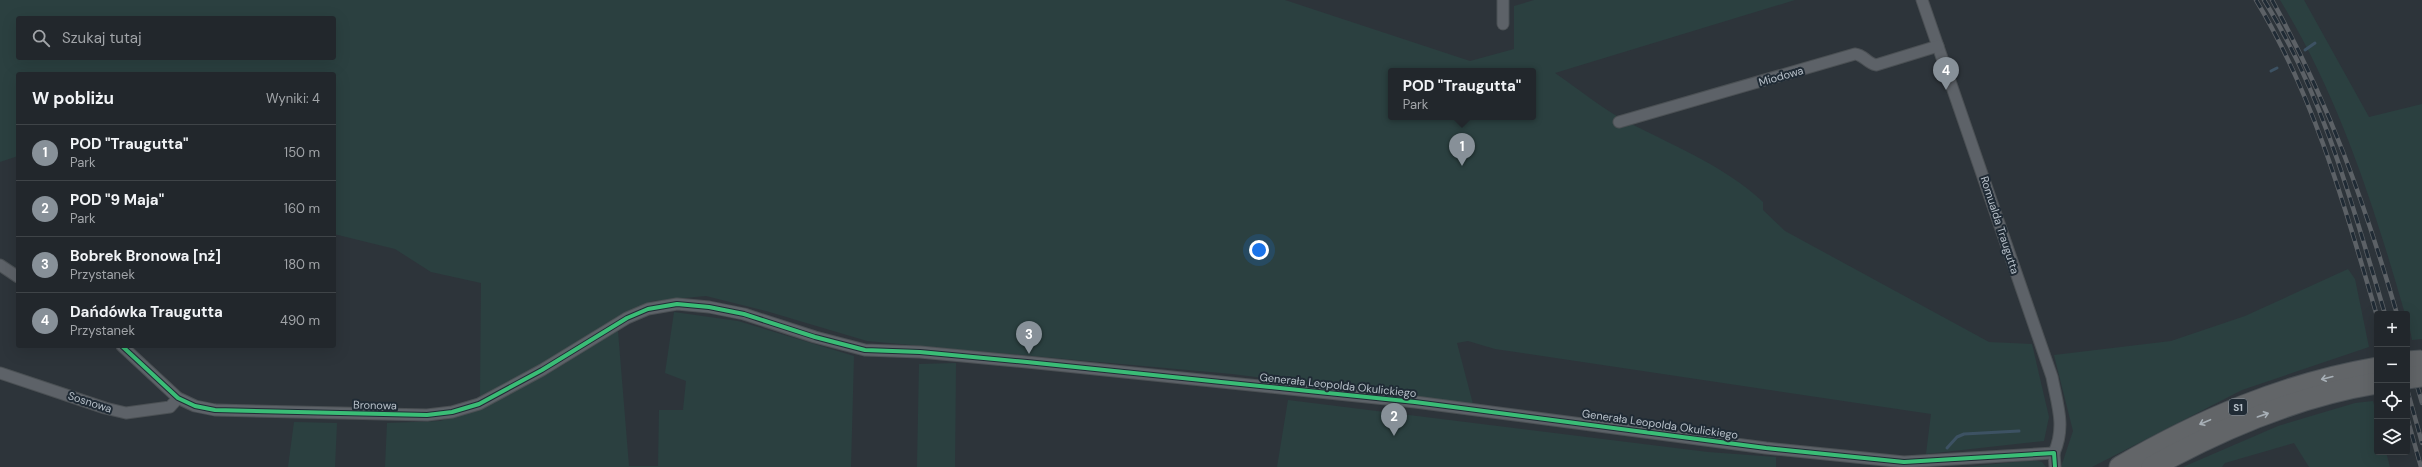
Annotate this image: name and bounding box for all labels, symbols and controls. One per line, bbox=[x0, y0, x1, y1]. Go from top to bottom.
search box bbox=[16, 16, 336, 60]
icon: search bbox=[30, 27, 52, 49]
text: Szukaj tutaj bbox=[62, 28, 142, 48]
pin: 4 bbox=[1933, 57, 1959, 90]
street label: Miodowa bbox=[1757, 63, 1805, 89]
popup bbox=[1388, 68, 1536, 120]
text: POD "Traugutta" bbox=[1403, 76, 1521, 96]
text: W pobliżu bbox=[32, 87, 114, 109]
text: Wyniki: 4 bbox=[266, 90, 320, 107]
text: Park bbox=[1403, 96, 1428, 113]
pin: 1 bbox=[1449, 133, 1475, 166]
text: POD "Traugutta" bbox=[70, 134, 189, 154]
text: 1 bbox=[43, 144, 47, 161]
text: 150 m bbox=[284, 144, 320, 161]
text: Park bbox=[70, 154, 96, 171]
street label: Romualda Traugutta bbox=[1978, 174, 2022, 276]
text: POD "9 Maja" bbox=[70, 190, 164, 210]
text: 2 bbox=[41, 200, 49, 217]
text: 160 m bbox=[284, 200, 320, 217]
text: Park bbox=[70, 210, 96, 227]
your location bbox=[1249, 240, 1269, 260]
text: Bobrek Bronowa [nż] bbox=[70, 246, 221, 266]
text: 3 bbox=[41, 256, 49, 273]
text: 180 m bbox=[284, 256, 320, 273]
text: Przystanek bbox=[70, 266, 135, 283]
text: Dańdówka Traugutta bbox=[70, 302, 223, 322]
map controls bbox=[2374, 311, 2410, 455]
button: + bbox=[2374, 311, 2410, 347]
text: 4 bbox=[41, 312, 49, 329]
text: 490 m bbox=[280, 312, 320, 329]
pin: 3 bbox=[1016, 321, 1042, 354]
text: Przystanek bbox=[70, 322, 135, 339]
button: − bbox=[2374, 347, 2410, 383]
street label: Generała Leopolda Okulickiego bbox=[1259, 370, 1417, 400]
one-way arrow bbox=[2321, 374, 2334, 382]
button: locate bbox=[2374, 383, 2410, 419]
street label: Sosnowa bbox=[66, 388, 114, 416]
street label: Bronowa bbox=[353, 398, 397, 412]
road number: S1 bbox=[2229, 399, 2247, 415]
pin: 2 bbox=[1381, 403, 1407, 436]
street label: Generała Leopolda Okulickiego bbox=[1581, 406, 1739, 442]
one-way arrow bbox=[2257, 410, 2269, 418]
one-way arrow bbox=[2199, 418, 2211, 426]
button: layers bbox=[2374, 419, 2410, 455]

